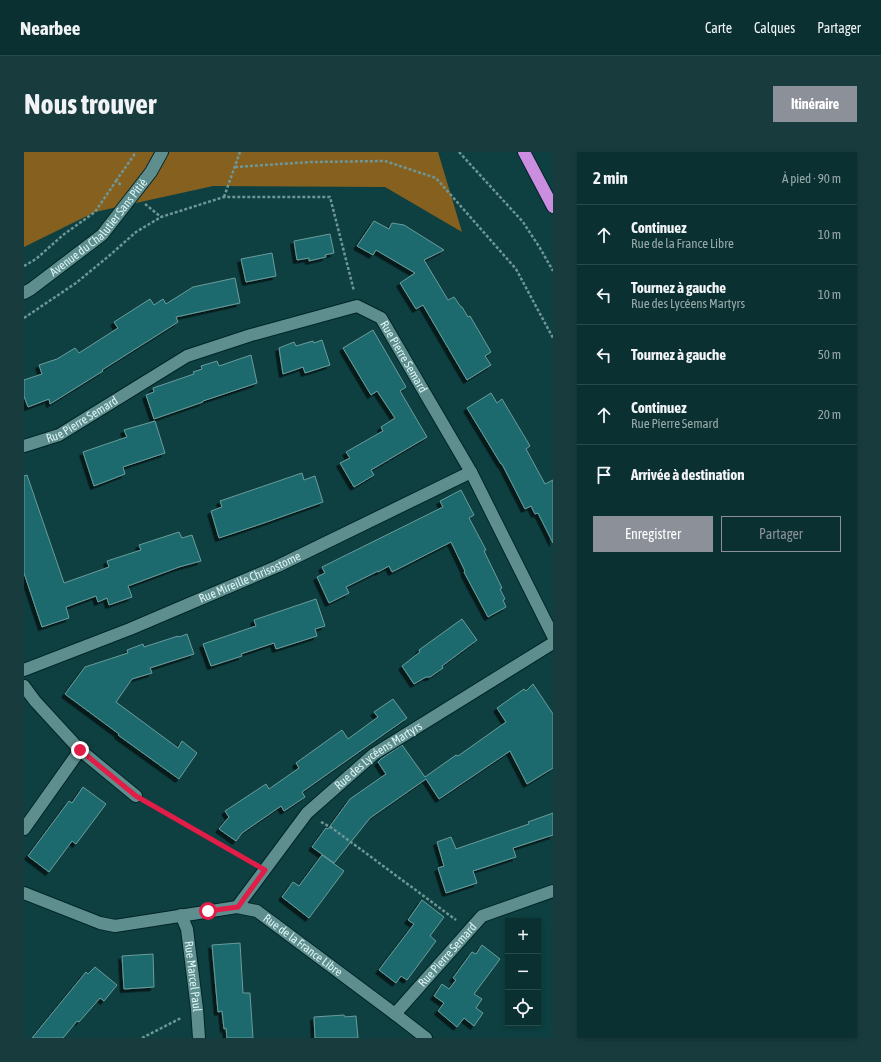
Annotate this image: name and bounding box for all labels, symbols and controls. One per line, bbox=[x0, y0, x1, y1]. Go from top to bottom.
text: Nearbee bbox=[20, 17, 80, 39]
text: Carte bbox=[705, 20, 732, 36]
text: Calques bbox=[754, 20, 795, 36]
text: Partager bbox=[817, 20, 861, 36]
button: Itinéraire bbox=[773, 86, 857, 122]
text: Nous trouver bbox=[24, 88, 156, 120]
text: 2 min bbox=[593, 168, 628, 188]
text: À pied · 90 m bbox=[782, 171, 841, 186]
street label: Avenue du Chalutier Sans Pitié bbox=[47, 176, 150, 279]
text: Continuez bbox=[631, 219, 687, 236]
icon: ahead bbox=[593, 224, 615, 246]
text: 10 m bbox=[818, 227, 841, 242]
text: Rue de la France Libre bbox=[631, 236, 734, 251]
text: Tournez à gauche bbox=[631, 279, 726, 296]
icon: left bbox=[593, 284, 615, 306]
text: 10 m bbox=[818, 287, 841, 302]
text: Rue des Lycéens Martyrs bbox=[631, 296, 745, 311]
street label: Rue Pierre Semard bbox=[377, 318, 430, 395]
icon: left bbox=[593, 344, 615, 366]
text: Tournez à gauche bbox=[631, 346, 726, 363]
text: 50 m bbox=[818, 347, 841, 362]
street label: Rue Pierre Semard bbox=[44, 393, 120, 446]
text: Continuez bbox=[631, 399, 687, 416]
icon: ahead bbox=[593, 404, 615, 426]
text: 20 m bbox=[818, 407, 841, 422]
text: Rue Pierre Semard bbox=[631, 416, 719, 431]
icon: arrive bbox=[593, 464, 615, 486]
text: Arrivée à destination bbox=[631, 466, 745, 483]
button: Enregistrer bbox=[593, 516, 713, 552]
button: Partager bbox=[721, 516, 841, 552]
street label: Rue Mireille Chrisostome bbox=[197, 549, 303, 606]
street label: Rue des Lycéens Martyrs bbox=[332, 719, 425, 792]
route end bbox=[71, 741, 89, 759]
route start bbox=[199, 902, 217, 920]
street label: Rue de la France Libre bbox=[260, 911, 345, 979]
map controls bbox=[505, 918, 541, 1026]
button: + bbox=[505, 918, 541, 954]
street label: Rue Pierre Semard bbox=[415, 920, 480, 990]
street label: Rue Marcel Paul bbox=[182, 940, 204, 1013]
button: − bbox=[505, 954, 541, 990]
button: locate bbox=[505, 990, 541, 1026]

